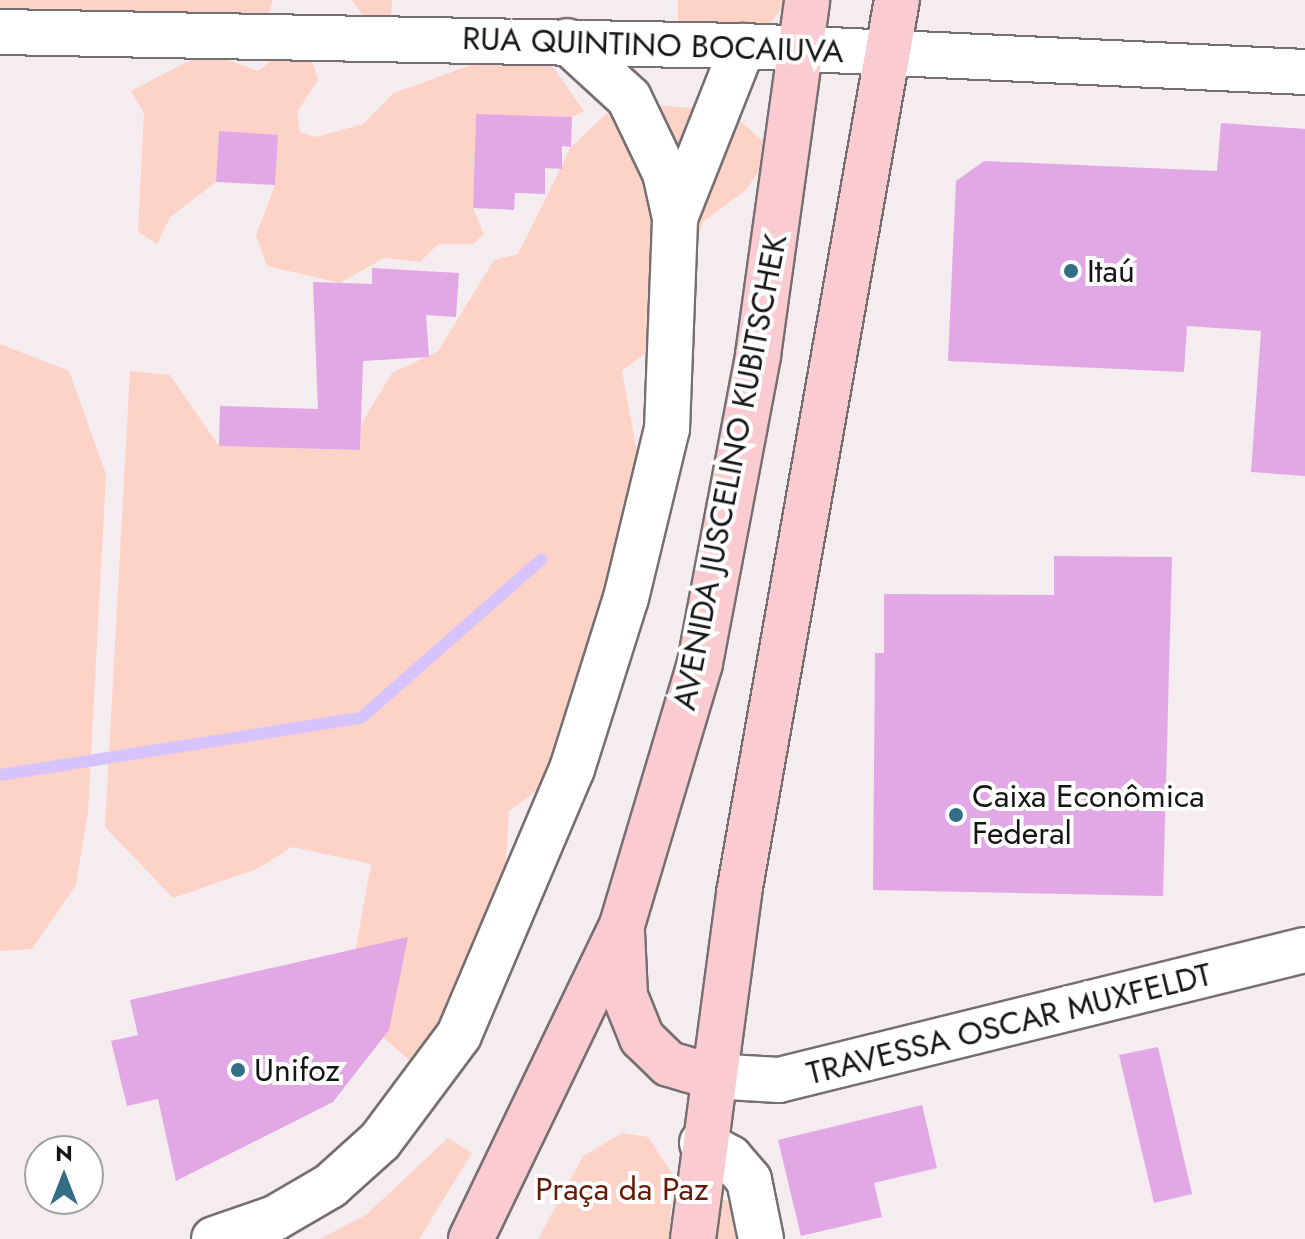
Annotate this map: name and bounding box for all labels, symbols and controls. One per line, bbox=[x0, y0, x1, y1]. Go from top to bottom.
street label: RUA QUINTINO BOCAIUVA bbox=[462, 19, 844, 71]
street label: AVENIDA JUSCELINO KUBITSCHEK bbox=[665, 231, 795, 713]
place label: Itaú bbox=[1087, 252, 1135, 290]
marker: Itaú bbox=[1062, 262, 1080, 280]
place label: Caixa Econômica Federal bbox=[972, 778, 1205, 853]
marker: Caixa Econômica Federal bbox=[947, 806, 965, 824]
street label: TRAVESSA OSCAR MUXFELDT bbox=[803, 955, 1215, 1093]
place label: Unifoz bbox=[254, 1051, 340, 1089]
marker: Unifoz bbox=[229, 1061, 247, 1079]
north arrow bbox=[24, 1135, 104, 1215]
text: N bbox=[55, 1137, 73, 1169]
park label: Praça da Paz bbox=[535, 1170, 709, 1208]

